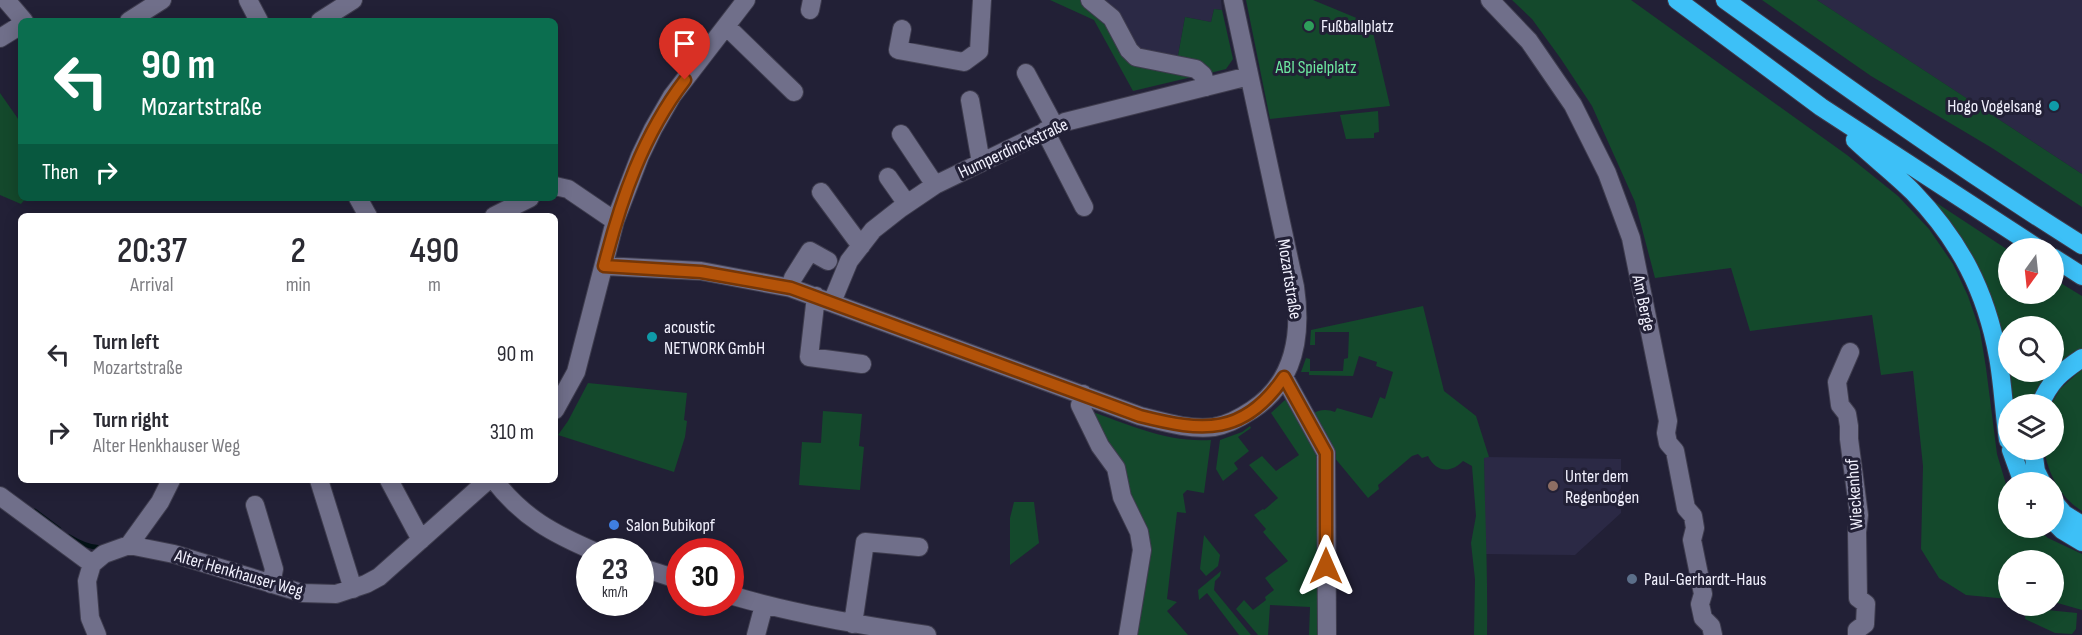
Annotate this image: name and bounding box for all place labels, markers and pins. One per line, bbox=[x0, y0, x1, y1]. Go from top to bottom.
place label: Fußballplatz bbox=[1321, 16, 1394, 37]
pin bbox=[659, 18, 710, 80]
marker: Fußballplatz bbox=[1302, 19, 1316, 33]
place label: Hogo Vogelsang bbox=[1947, 96, 2042, 117]
marker: Hogo Vogelsang bbox=[2047, 99, 2061, 113]
place label: acoustic NETWORK GmbH bbox=[664, 317, 765, 359]
marker: acoustic NETWORK GmbH bbox=[645, 330, 659, 344]
place label: Unter dem Regenbogen bbox=[1565, 466, 1639, 508]
marker: Unter dem Regenbogen bbox=[1546, 479, 1560, 493]
place label: Salon Bubikopf bbox=[626, 515, 716, 536]
marker: Salon Bubikopf bbox=[607, 518, 621, 532]
place label: Paul-Gerhardt-Haus bbox=[1644, 569, 1766, 590]
marker: Paul-Gerhardt-Haus bbox=[1625, 572, 1639, 586]

